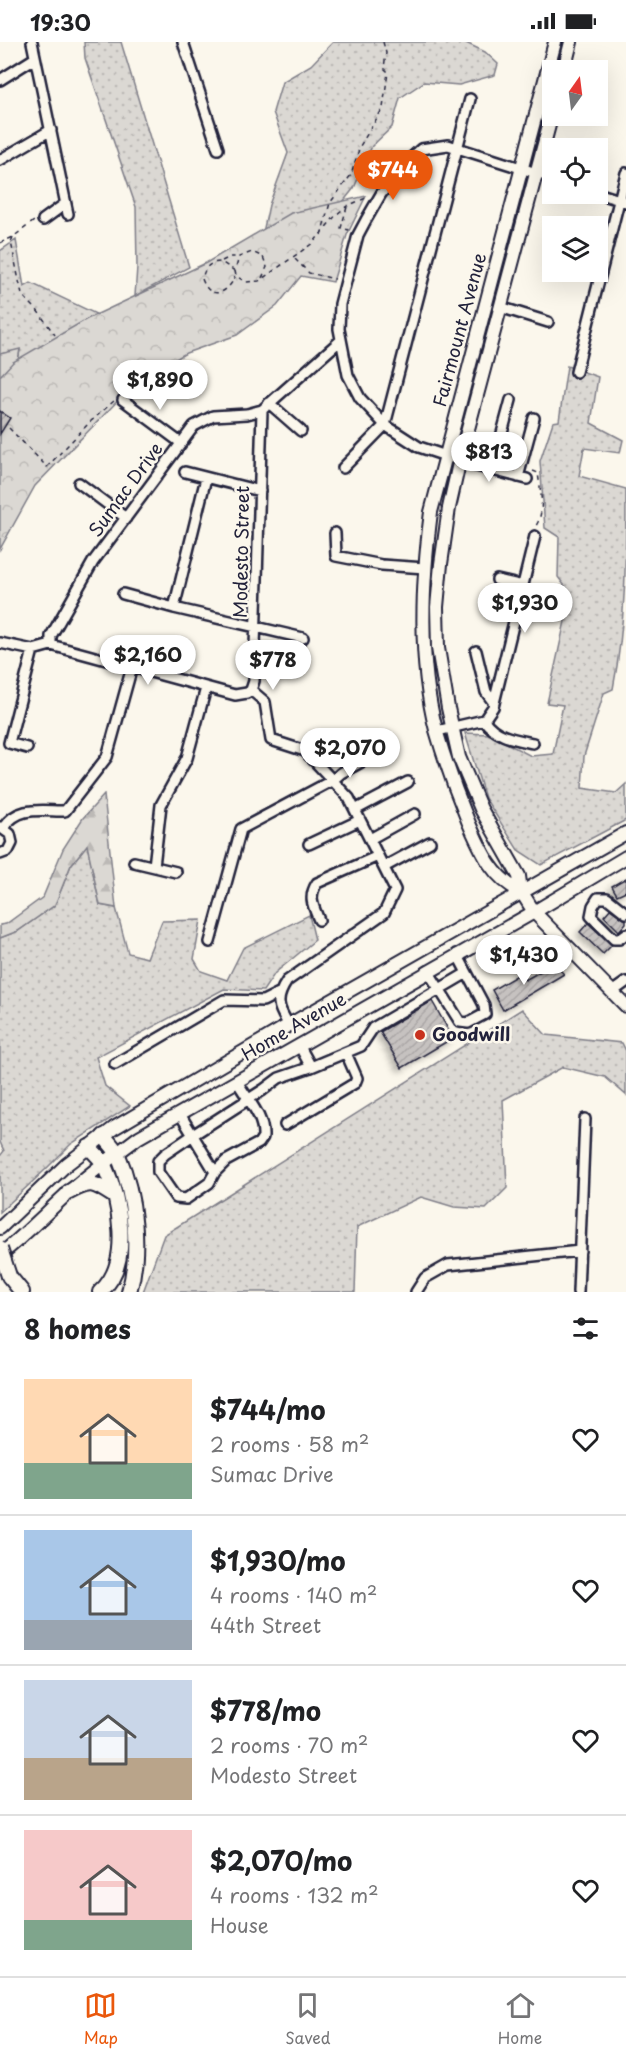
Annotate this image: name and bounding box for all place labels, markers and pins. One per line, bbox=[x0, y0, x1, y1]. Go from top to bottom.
pin: $744 bbox=[357, 150, 429, 201]
pin: $1,890 bbox=[111, 360, 209, 411]
pin: $813 bbox=[453, 432, 525, 483]
pin: $1,930 bbox=[476, 583, 574, 634]
pin: $2,160 bbox=[99, 635, 197, 686]
pin: $778 bbox=[237, 640, 309, 691]
pin: $2,070 bbox=[301, 728, 399, 779]
pin: $1,430 bbox=[475, 935, 573, 986]
place label: Goodwill bbox=[432, 1020, 510, 1047]
marker: Goodwill bbox=[413, 1028, 427, 1042]

